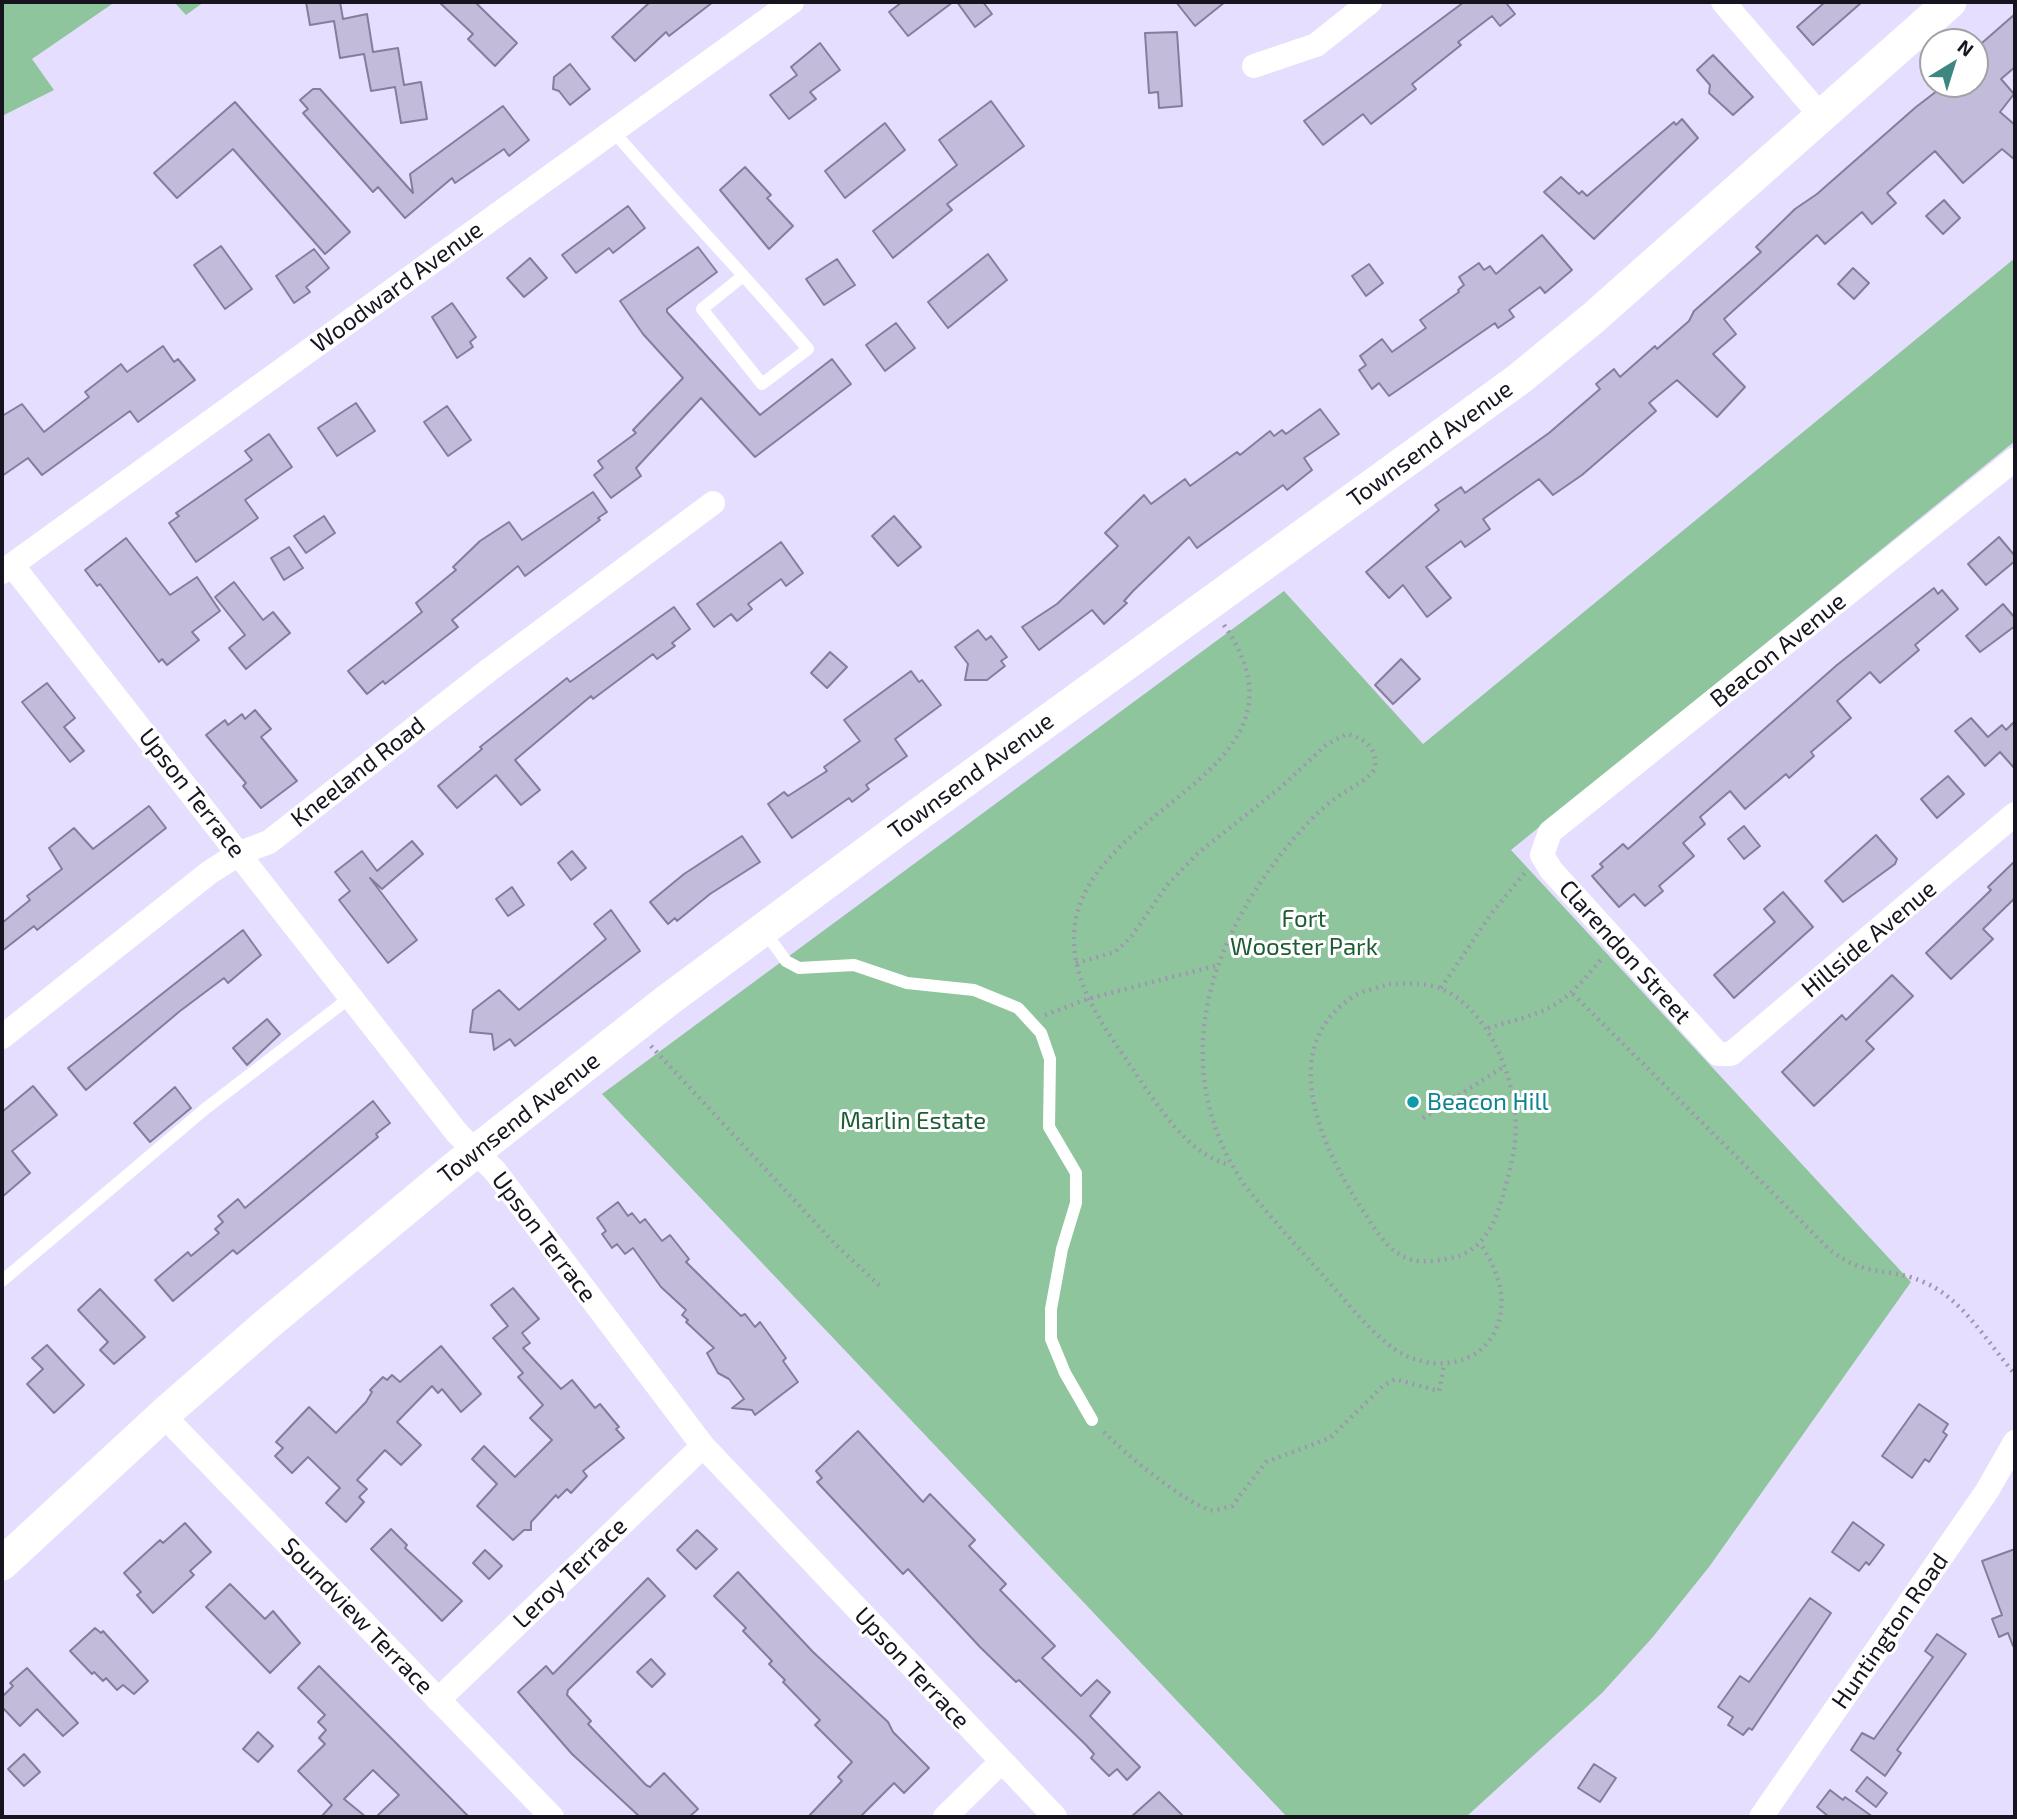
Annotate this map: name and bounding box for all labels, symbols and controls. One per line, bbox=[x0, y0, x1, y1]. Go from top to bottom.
north arrow bbox=[1919, 28, 1989, 98]
text: N bbox=[1954, 34, 1978, 61]
street label: Woodward Avenue bbox=[306, 215, 488, 359]
street label: Townsend Avenue bbox=[1342, 374, 1518, 514]
street label: Beacon Avenue bbox=[1704, 587, 1852, 713]
street label: Townsend Avenue bbox=[883, 706, 1059, 846]
street label: Kneeland Road bbox=[285, 711, 431, 833]
street label: Upson Terrace bbox=[133, 723, 251, 863]
street label: Clarendon Street bbox=[1553, 874, 1697, 1030]
street label: Hillside Avenue bbox=[1796, 874, 1942, 1004]
park label: Fort Wooster Park bbox=[1230, 905, 1378, 961]
street label: Townsend Avenue bbox=[432, 1046, 606, 1190]
place label: Beacon Hill bbox=[1427, 1088, 1549, 1116]
marker: Beacon Hill bbox=[1405, 1094, 1421, 1110]
park label: Marlin Estate bbox=[840, 1107, 986, 1135]
street label: Upson Terrace bbox=[486, 1166, 602, 1308]
street label: Leroy Terrace bbox=[507, 1512, 633, 1634]
street label: Soundview Terrace bbox=[275, 1532, 439, 1700]
street label: Huntington Road bbox=[1826, 1548, 1954, 1714]
street label: Upson Terrace bbox=[848, 1601, 976, 1735]

